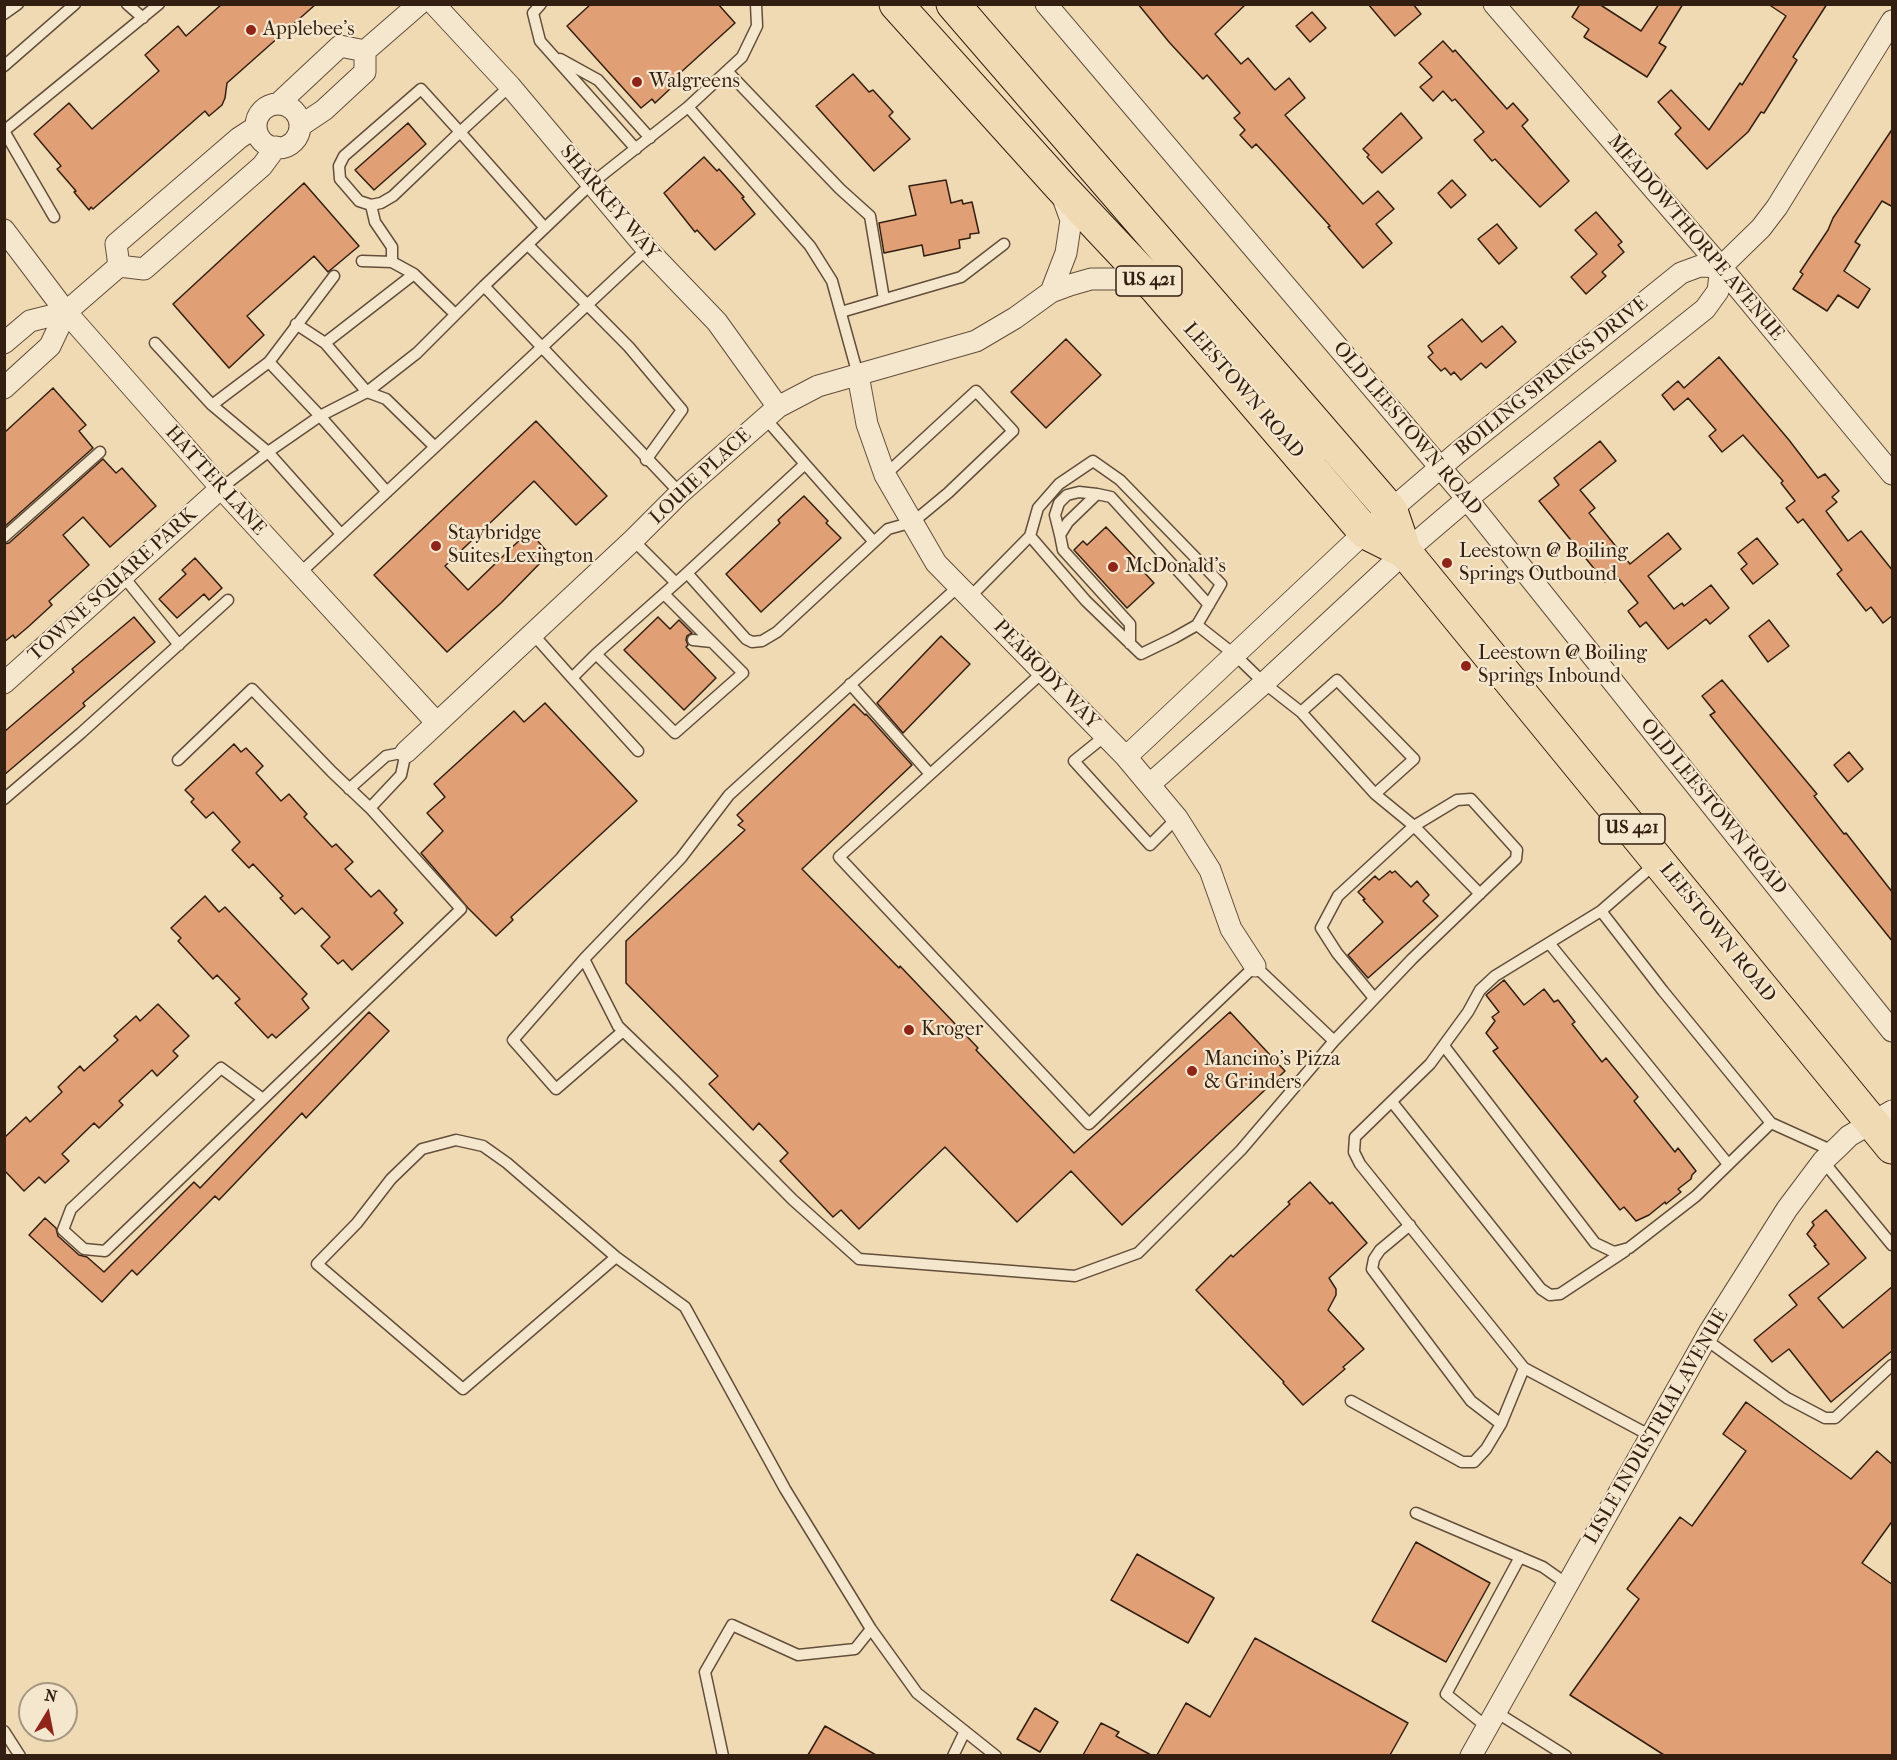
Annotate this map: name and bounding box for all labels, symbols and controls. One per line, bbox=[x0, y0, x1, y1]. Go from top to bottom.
place label: Applebee's bbox=[263, 18, 355, 42]
marker: Applebee's bbox=[244, 23, 258, 37]
place label: Walgreens bbox=[649, 70, 740, 94]
marker: Walgreens bbox=[630, 75, 644, 89]
street label: MEADOWTHORPE AVENUE bbox=[1602, 130, 1788, 346]
street label: SHARKEY WAY bbox=[554, 141, 664, 265]
road number: US 421 bbox=[1116, 266, 1182, 296]
street label: BOILING SPRINGS DRIVE bbox=[1451, 292, 1653, 462]
street label: LEESTOWN ROAD bbox=[1177, 318, 1309, 464]
street label: OLD LEESTOWN ROAD bbox=[1327, 337, 1487, 521]
street label: HATTER LANE bbox=[159, 421, 271, 541]
street label: LOUIE PLACE bbox=[645, 424, 757, 530]
street label: TOWNE SQUARE PARK bbox=[24, 503, 202, 667]
place label: Staybridge Suites Lexington bbox=[448, 522, 594, 569]
marker: Staybridge Suites Lexington bbox=[429, 539, 443, 553]
place label: Leestown @ Boiling Springs Outbound bbox=[1459, 540, 1628, 587]
place label: McDonald's bbox=[1125, 555, 1226, 579]
marker: Leestown @ Boiling Springs Outbound bbox=[1440, 556, 1454, 570]
marker: McDonald's bbox=[1106, 560, 1120, 574]
street label: PEABODY WAY bbox=[988, 615, 1104, 735]
place label: Leestown @ Boiling Springs Inbound bbox=[1478, 642, 1647, 689]
marker: Leestown @ Boiling Springs Inbound bbox=[1459, 659, 1473, 673]
street label: OLD LEESTOWN ROAD bbox=[1635, 714, 1791, 900]
road number: US 421 bbox=[1599, 814, 1665, 844]
street label: LEESTOWN ROAD bbox=[1653, 858, 1781, 1008]
place label: Kroger bbox=[921, 1018, 983, 1042]
marker: Kroger bbox=[902, 1023, 916, 1037]
place label: Mancino's Pizza & Grinders bbox=[1204, 1048, 1340, 1095]
marker: Mancino's Pizza & Grinders bbox=[1185, 1064, 1199, 1078]
street label: LISLE INDUSTRIAL AVENUE bbox=[1580, 1305, 1734, 1549]
north arrow bbox=[18, 1682, 78, 1742]
text: N bbox=[43, 1685, 58, 1706]

